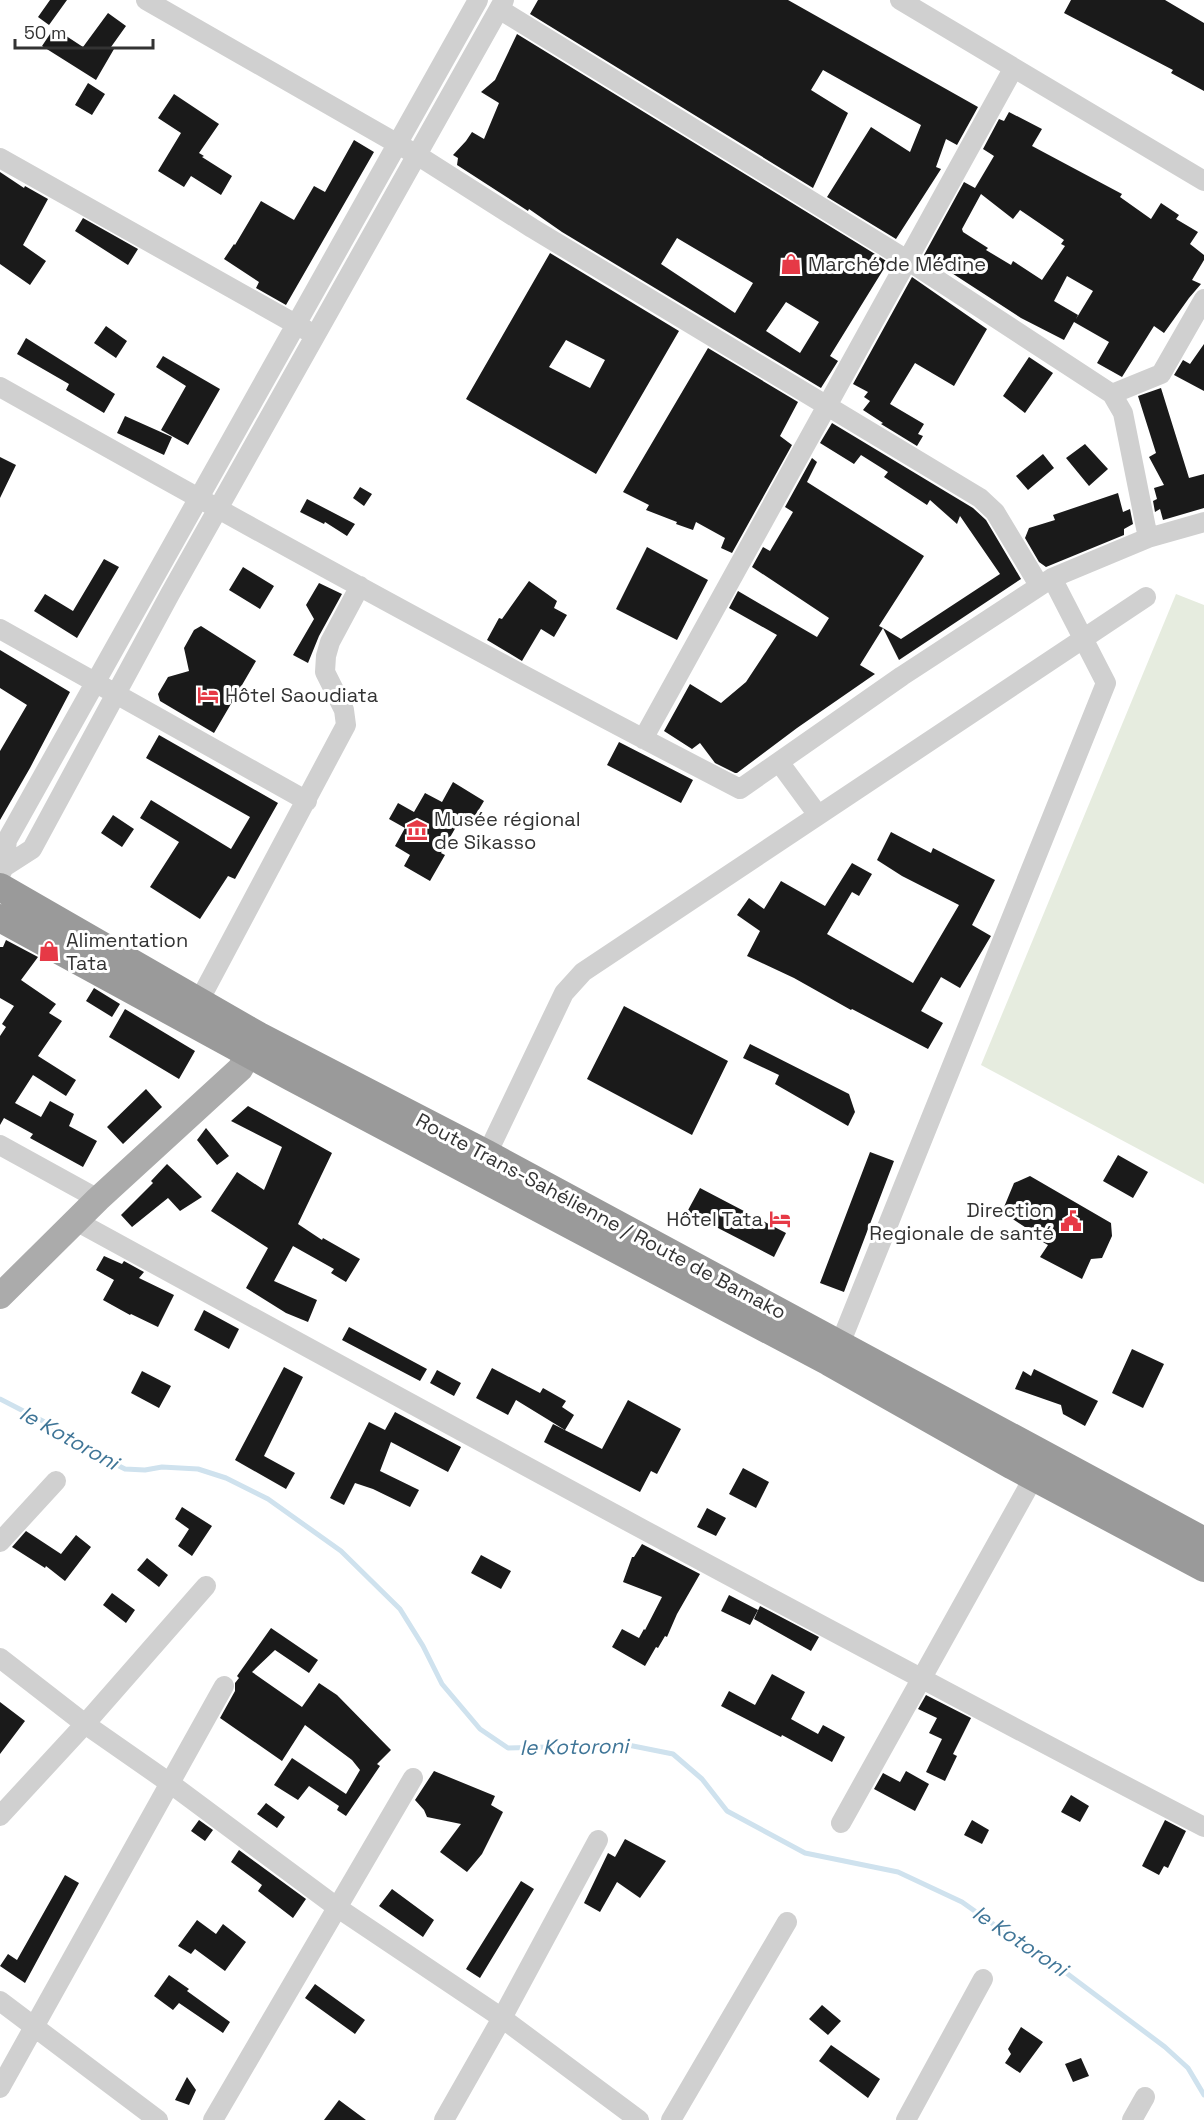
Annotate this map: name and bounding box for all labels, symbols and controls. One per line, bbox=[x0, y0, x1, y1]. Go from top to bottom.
scale bar bbox=[15, 12, 153, 50]
text: 50 m bbox=[24, 21, 66, 44]
place label: Marché de Médine bbox=[808, 251, 986, 277]
shop icon: Marché de Médine bbox=[779, 252, 803, 276]
place label: Hôtel Saoudiata bbox=[225, 682, 378, 708]
hotel icon: Hôtel Saoudiata bbox=[196, 683, 220, 707]
place label: Musée régional de Sikasso bbox=[434, 806, 581, 855]
museum icon: Musée régional de Sikasso bbox=[405, 818, 429, 842]
place label: Alimentation Tata bbox=[66, 927, 188, 976]
shop icon: Alimentation Tata bbox=[37, 939, 61, 963]
street label: Route Trans-Sahélienne / Route de Bamako bbox=[411, 1107, 791, 1325]
place label: Direction Regionale de santé bbox=[869, 1197, 1054, 1246]
place label: Hôtel Tata bbox=[666, 1206, 763, 1232]
hotel icon: Hôtel Tata bbox=[768, 1207, 792, 1231]
public building icon: Direction Regionale de santé bbox=[1059, 1209, 1083, 1233]
water label: le Kotoroni bbox=[15, 1399, 126, 1477]
water label: le Kotoroni bbox=[519, 1732, 631, 1761]
water label: le Kotoroni bbox=[968, 1899, 1075, 1984]

